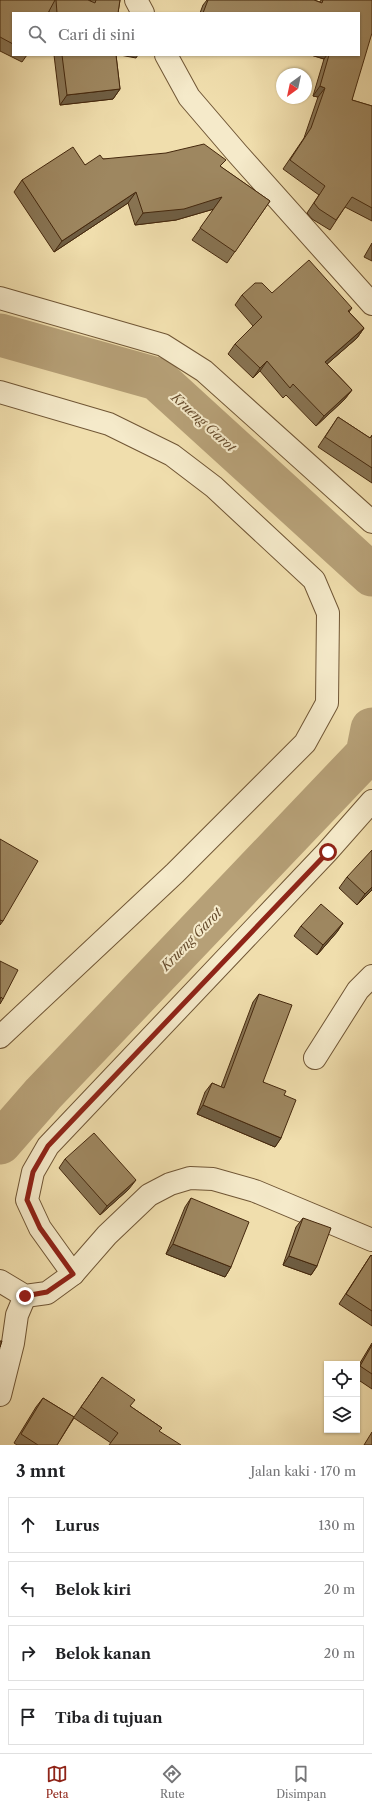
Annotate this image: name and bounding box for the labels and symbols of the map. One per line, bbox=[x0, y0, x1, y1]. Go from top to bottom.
north arrow bbox=[276, 68, 312, 104]
water label: Krueng Garot bbox=[168, 388, 240, 456]
route start bbox=[319, 843, 337, 861]
water label: Krueng Garot bbox=[156, 903, 226, 974]
route end bbox=[16, 1287, 34, 1305]

